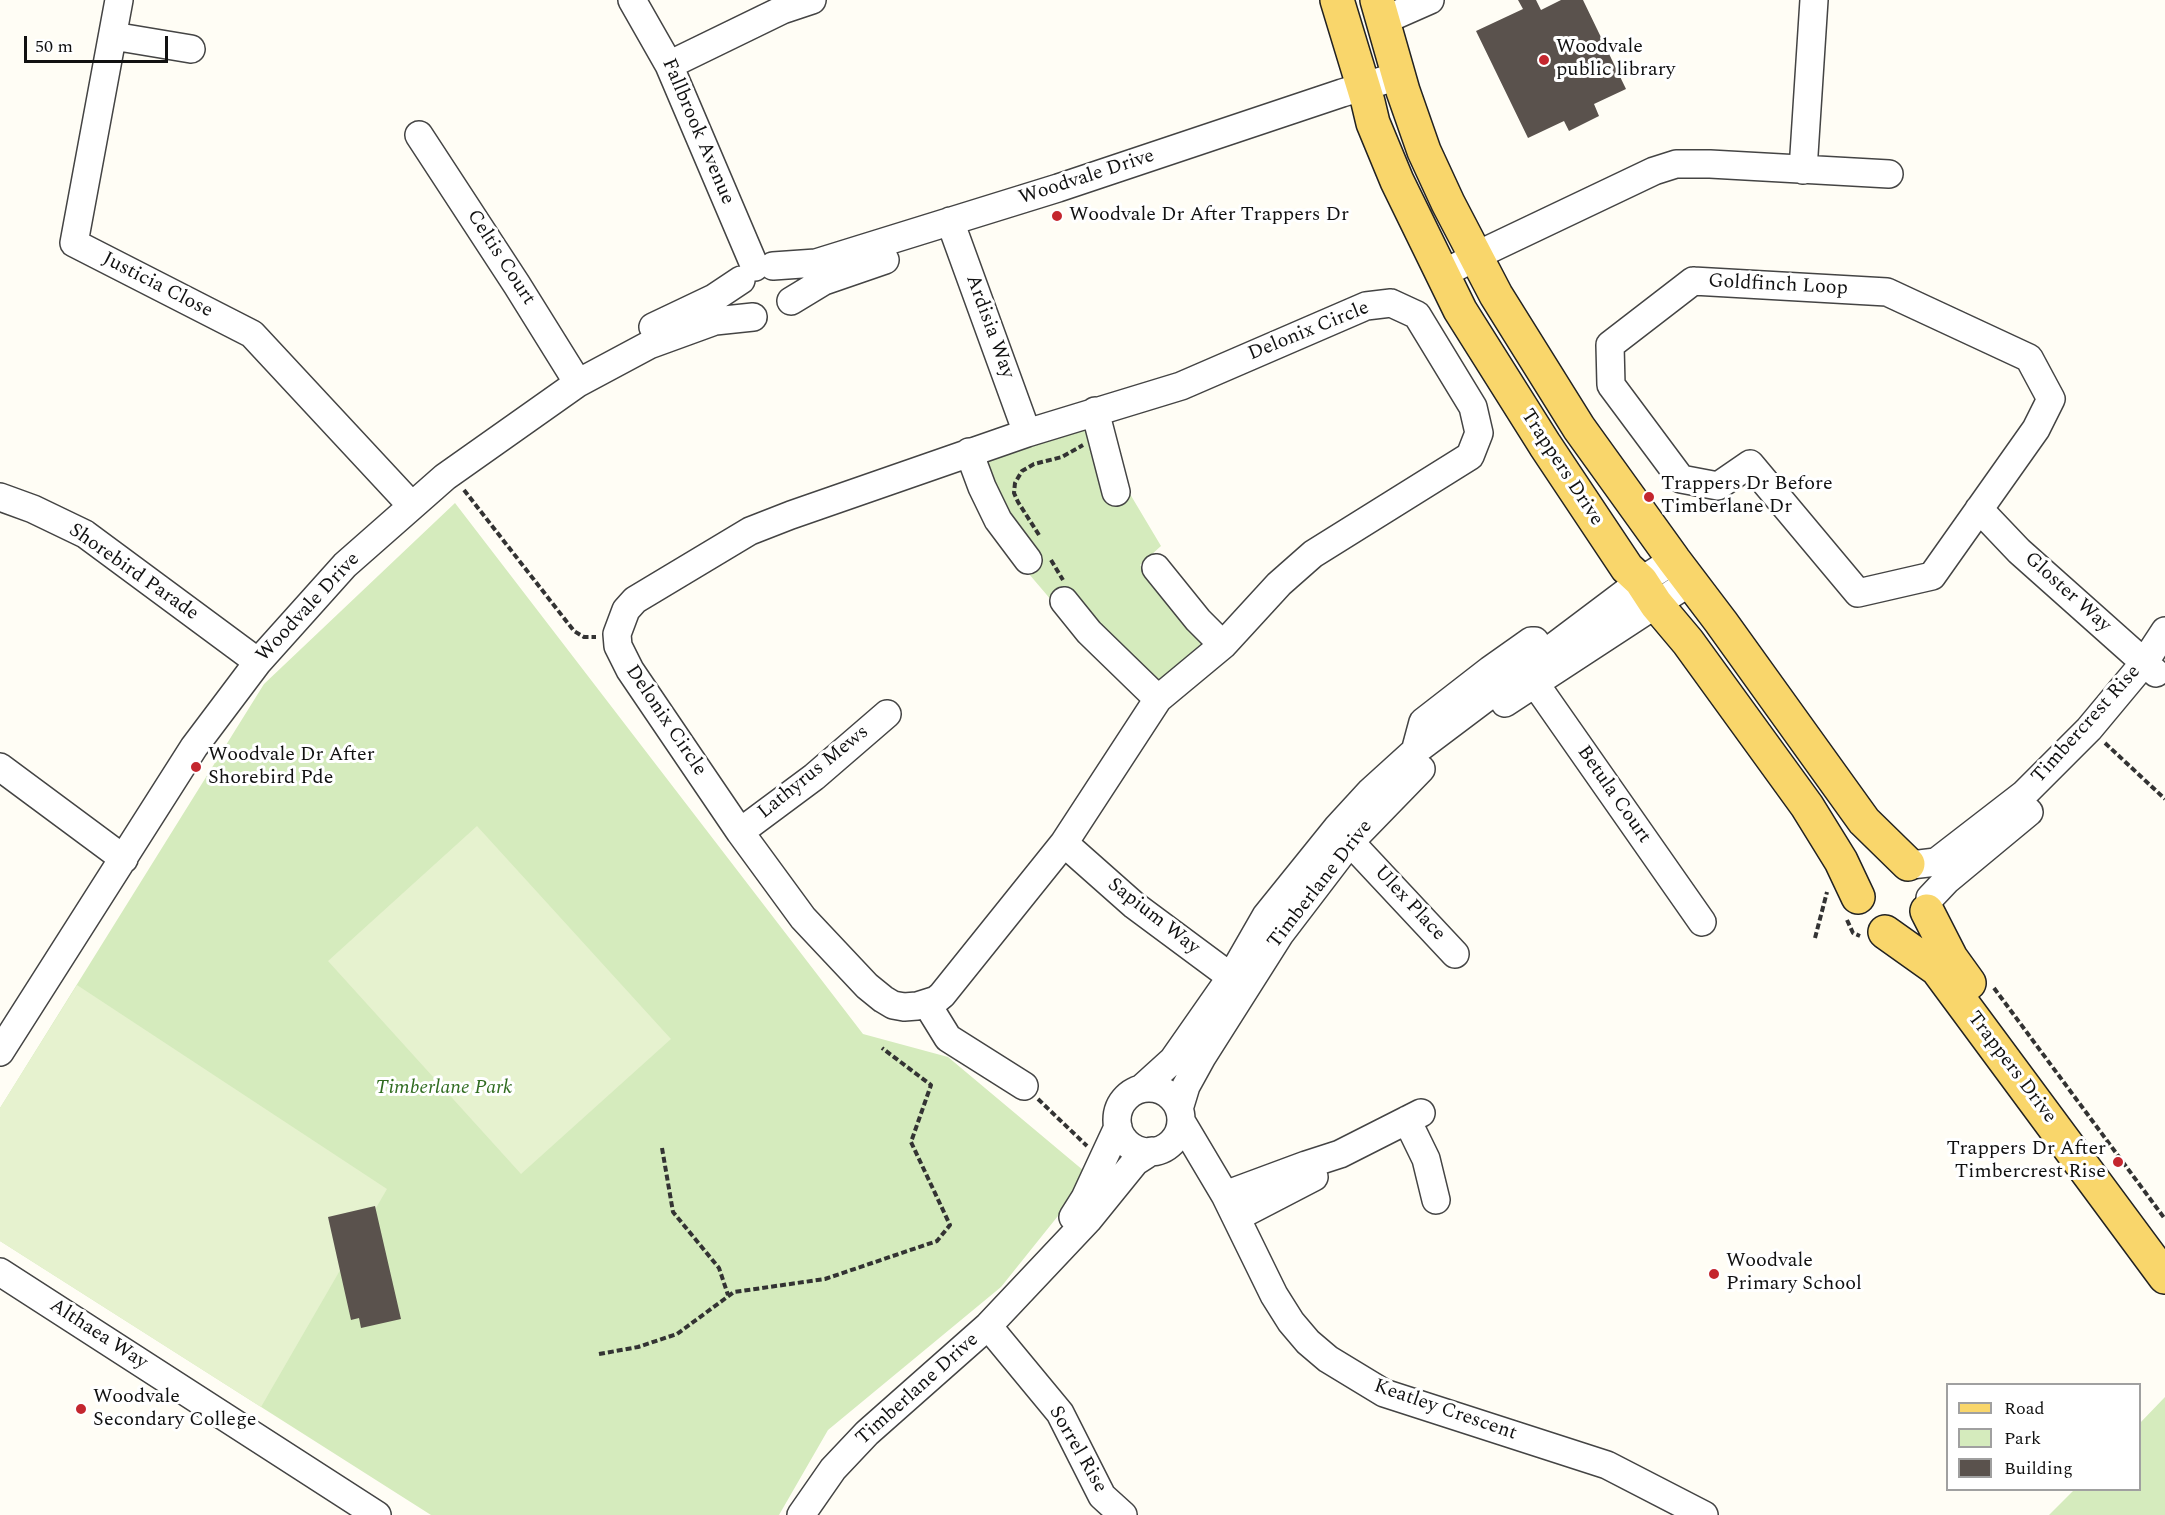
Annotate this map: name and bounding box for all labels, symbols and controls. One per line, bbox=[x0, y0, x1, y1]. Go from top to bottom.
scale bar bbox=[27, 24, 171, 62]
text: 50 m bbox=[35, 33, 73, 60]
place label: Woodvale public library bbox=[1556, 36, 1675, 83]
marker: Woodvale public library bbox=[1537, 53, 1551, 67]
street label: Fallbrook Avenue bbox=[655, 55, 739, 209]
street label: Woodvale Drive bbox=[1016, 145, 1158, 211]
place label: Woodvale Dr After Trappers Dr bbox=[1069, 204, 1349, 228]
street label: Celtis Court bbox=[460, 206, 540, 310]
marker: Woodvale Dr After Trappers Dr bbox=[1050, 209, 1064, 223]
street label: Justicia Close bbox=[98, 248, 216, 324]
street label: Goldfinch Loop bbox=[1708, 270, 1848, 302]
street label: Ardisia Way bbox=[959, 272, 1019, 382]
street label: Delonix Circle bbox=[1245, 297, 1373, 367]
street label: Trappers Drive bbox=[1514, 405, 1608, 531]
place label: Trappers Dr Before Timberlane Dr bbox=[1661, 473, 1833, 520]
marker: Trappers Dr Before Timberlane Dr bbox=[1642, 490, 1656, 504]
street label: Shorebird Parade bbox=[63, 519, 203, 627]
street label: Woodvale Drive bbox=[252, 548, 366, 668]
street label: Gloster Way bbox=[2019, 548, 2115, 638]
street label: Delonix Circle bbox=[619, 661, 711, 781]
street label: Timbercrest Rise bbox=[2028, 661, 2146, 789]
street label: Lathyrus Mews bbox=[754, 721, 874, 825]
street label: Betula Court bbox=[1571, 742, 1655, 848]
place label: Woodvale Dr After Shorebird Pde bbox=[208, 744, 375, 791]
marker: Woodvale Dr After Shorebird Pde bbox=[189, 760, 203, 774]
street label: Timberlane Drive bbox=[1263, 816, 1379, 954]
street label: Ulex Place bbox=[1368, 861, 1450, 947]
street label: Sapium Way bbox=[1102, 874, 1204, 960]
street label: Trappers Drive bbox=[1961, 1007, 2061, 1129]
park label: Timberlane Park bbox=[376, 1077, 512, 1101]
place label: Trappers Dr After Timbercrest Rise bbox=[1947, 1138, 2106, 1185]
marker: Trappers Dr After Timbercrest Rise bbox=[2111, 1155, 2125, 1169]
place label: Woodvale Primary School bbox=[1726, 1250, 1862, 1297]
marker: Woodvale Primary School bbox=[1707, 1267, 1721, 1281]
street label: Althaea Way bbox=[44, 1294, 152, 1376]
street label: Timberlane Drive bbox=[852, 1329, 984, 1451]
street label: Keatley Crescent bbox=[1370, 1375, 1520, 1447]
legend bbox=[1946, 1383, 2141, 1491]
place label: Woodvale Secondary College bbox=[93, 1386, 256, 1433]
text: Road bbox=[2004, 1395, 2045, 1422]
marker: Woodvale Secondary College bbox=[74, 1402, 88, 1416]
street label: Sorrel Rise bbox=[1043, 1402, 1111, 1498]
text: Park bbox=[2004, 1425, 2041, 1452]
text: Building bbox=[2004, 1455, 2073, 1482]

